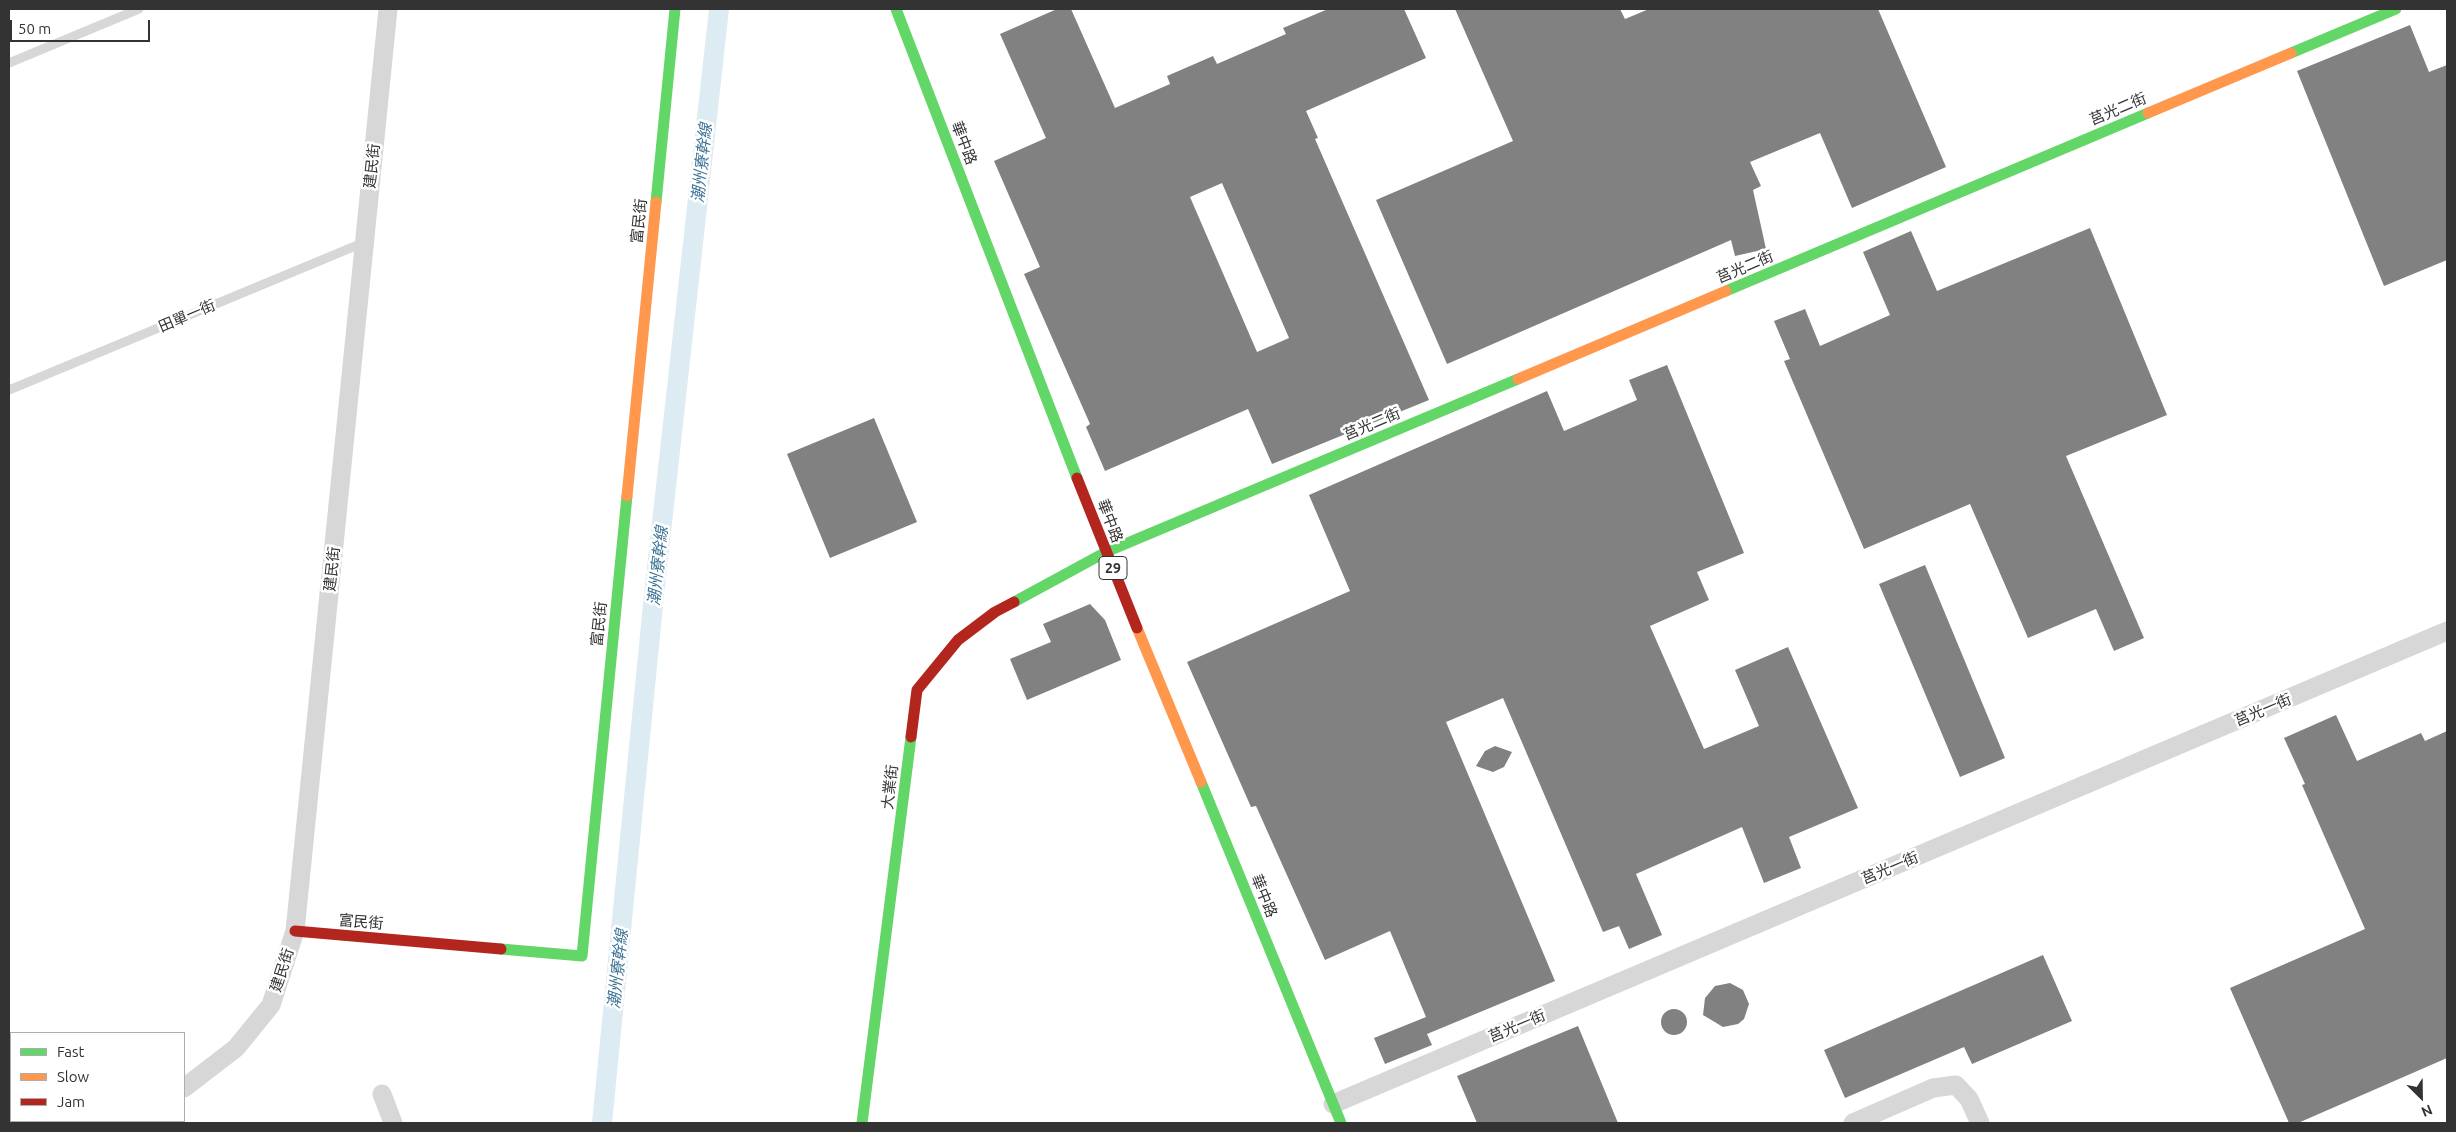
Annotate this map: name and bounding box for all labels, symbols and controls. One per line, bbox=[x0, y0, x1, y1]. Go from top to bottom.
scale bar bbox=[12, 10, 152, 42]
text: 50 m bbox=[18, 20, 51, 37]
street label: 莒光二街 bbox=[2087, 89, 2149, 129]
street label: 華中路 bbox=[948, 119, 980, 167]
water label: 潮州寮幹線 bbox=[688, 122, 716, 204]
street label: 建民街 bbox=[361, 143, 383, 189]
street label: 富民街 bbox=[628, 198, 650, 244]
street label: 莒光二街 bbox=[1714, 247, 1776, 287]
street label: 田單一街 bbox=[156, 296, 218, 336]
street label: 莒光二街 bbox=[1341, 404, 1403, 444]
street label: 華中路 bbox=[1094, 497, 1126, 545]
water label: 潮州寮幹線 bbox=[644, 525, 672, 607]
street label: 建民街 bbox=[321, 546, 343, 592]
road number: 29 bbox=[1099, 556, 1127, 580]
street label: 富民街 bbox=[588, 601, 610, 647]
street label: 莒光一街 bbox=[2232, 690, 2294, 730]
street label: 大業街 bbox=[878, 764, 902, 810]
street label: 莒光一街 bbox=[1859, 848, 1921, 888]
street label: 華中路 bbox=[1247, 872, 1281, 920]
street label: 富民街 bbox=[338, 911, 384, 933]
water label: 潮州寮幹線 bbox=[604, 928, 632, 1010]
street label: 建民街 bbox=[266, 946, 298, 994]
street label: 莒光一街 bbox=[1486, 1006, 1548, 1046]
legend bbox=[10, 1032, 185, 1122]
text: Fast bbox=[57, 1043, 84, 1060]
text: Slow bbox=[57, 1068, 89, 1085]
north arrow bbox=[2396, 1072, 2446, 1122]
text: Jam bbox=[57, 1093, 85, 1110]
text: N bbox=[2419, 1101, 2435, 1120]

